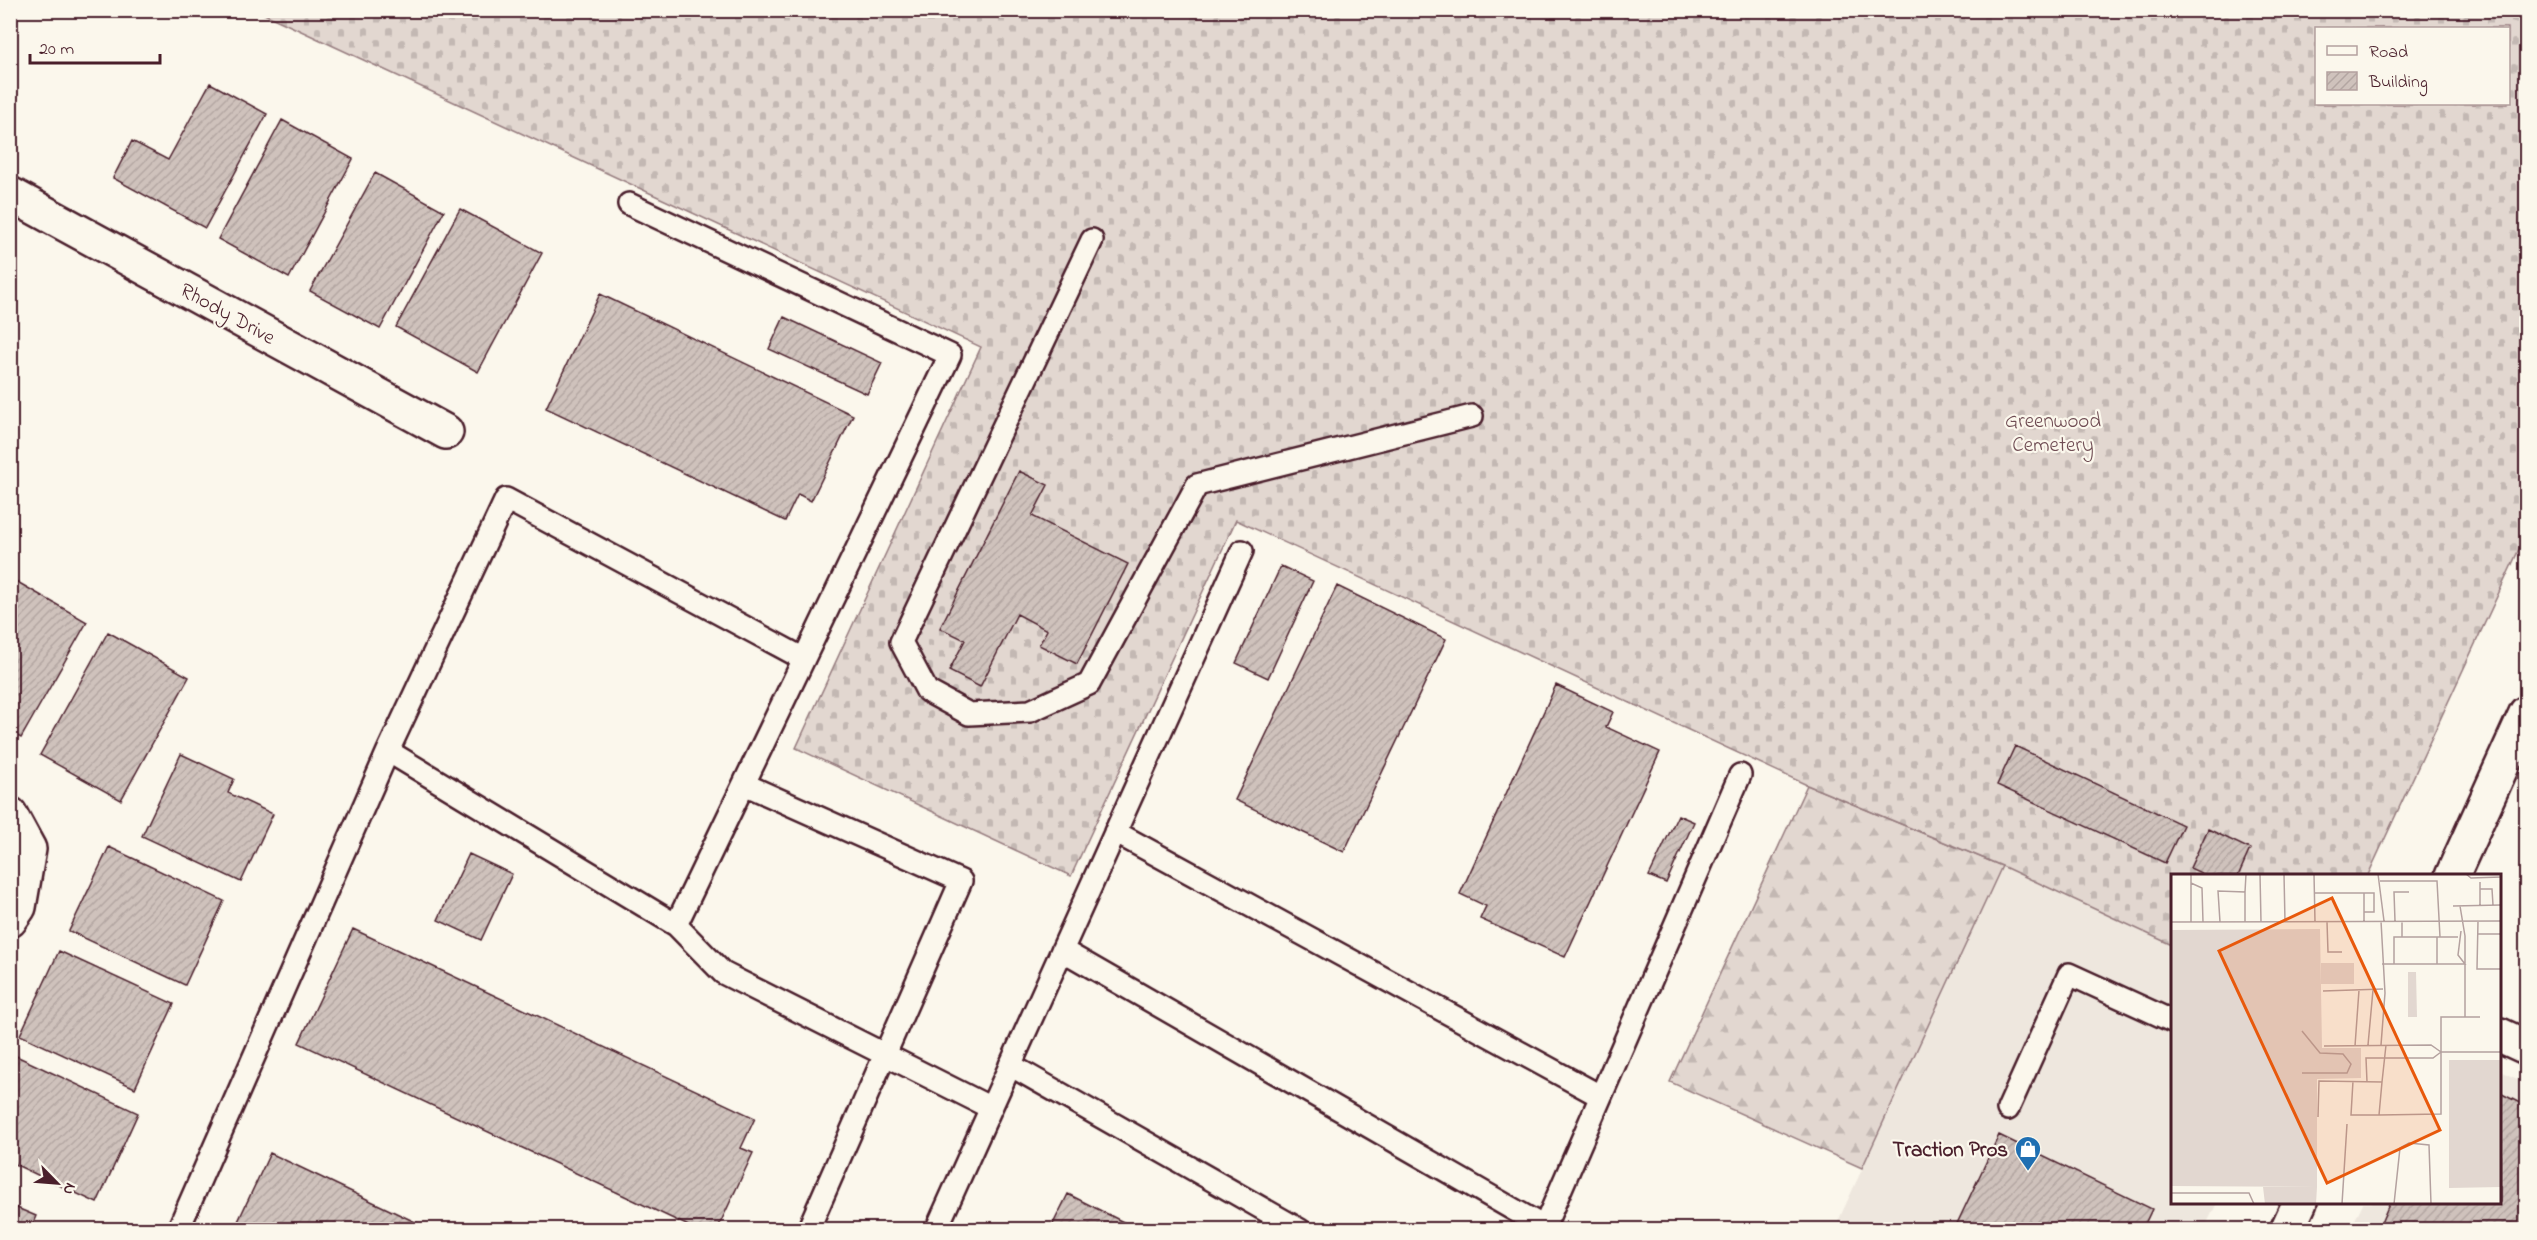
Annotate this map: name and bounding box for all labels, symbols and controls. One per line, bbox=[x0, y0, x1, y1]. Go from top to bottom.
scale bar bbox=[30, 27, 160, 65]
legend bbox=[2315, 27, 2510, 105]
text: 20 m bbox=[39, 37, 74, 63]
text: Road bbox=[2369, 40, 2408, 66]
text: Building bbox=[2368, 70, 2428, 97]
street label: Rhody Drive bbox=[173, 276, 281, 355]
park label: Greenwood Cemetery bbox=[2005, 407, 2101, 463]
inset map bbox=[2171, 874, 2501, 1204]
shop icon: Traction Pros bbox=[2013, 1134, 2043, 1172]
place label: Traction Pros bbox=[1892, 1136, 2008, 1166]
north arrow bbox=[27, 1153, 87, 1213]
text: N bbox=[56, 1179, 82, 1199]

